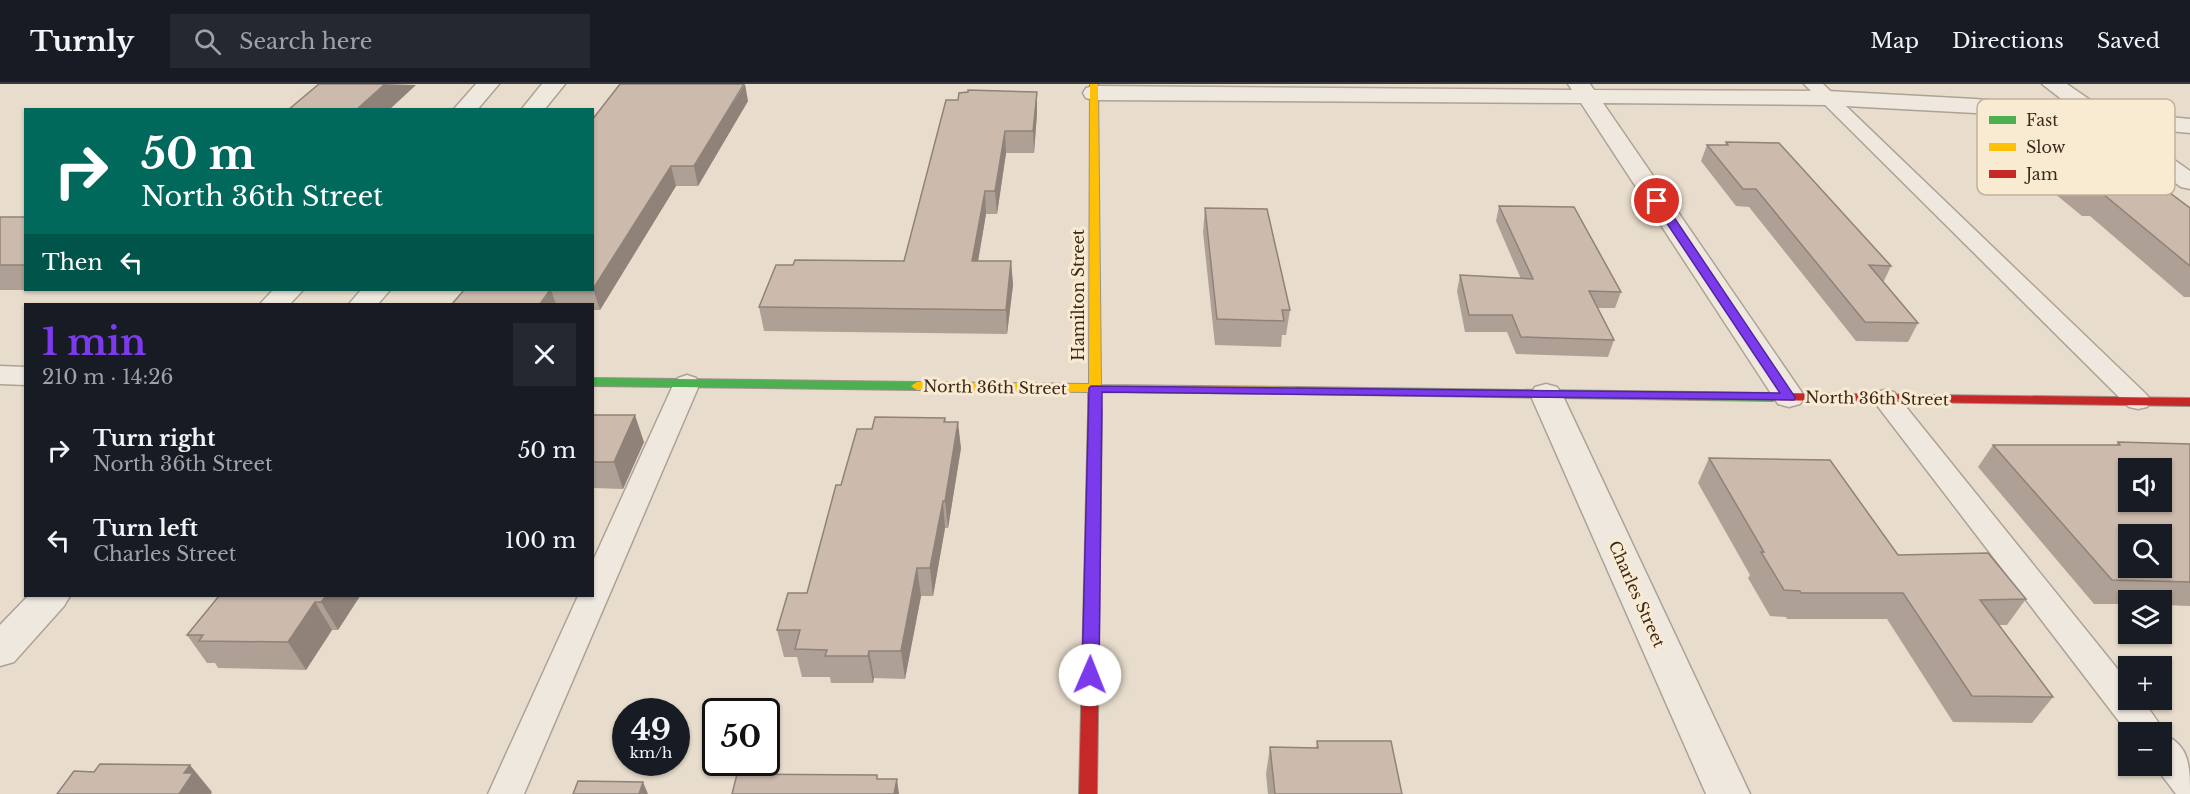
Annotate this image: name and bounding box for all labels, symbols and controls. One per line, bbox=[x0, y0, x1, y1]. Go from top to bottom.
search box bbox=[170, 14, 590, 68]
text: Turnly bbox=[30, 24, 134, 59]
icon: search bbox=[191, 25, 224, 58]
text: Search here bbox=[239, 28, 372, 55]
text: Map bbox=[1870, 28, 1919, 54]
text: Directions bbox=[1952, 28, 2064, 54]
text: Saved bbox=[2097, 28, 2160, 54]
legend bbox=[1977, 99, 2175, 195]
text: Fast bbox=[2026, 110, 2058, 130]
text: 50 m bbox=[141, 128, 255, 180]
icon: right bbox=[42, 132, 120, 210]
text: Slow bbox=[2026, 137, 2066, 157]
text: Jam bbox=[2024, 164, 2058, 184]
pin bbox=[1631, 175, 1682, 226]
text: North 36th Street bbox=[141, 180, 383, 213]
icon: arrive bbox=[1640, 184, 1673, 217]
street label: Hamilton Street bbox=[1068, 229, 1088, 361]
icon: left bbox=[115, 246, 148, 279]
text: Then bbox=[42, 249, 103, 276]
text: 1 min bbox=[42, 320, 146, 365]
button: close bbox=[513, 323, 576, 386]
text: 210 m · 14:26 bbox=[42, 365, 173, 389]
street label: North 36th Street bbox=[923, 376, 1067, 398]
street label: North 36th Street bbox=[1805, 387, 1949, 409]
text: Turn right bbox=[93, 425, 215, 452]
icon: right bbox=[42, 434, 75, 467]
text: 50 m bbox=[518, 437, 576, 464]
text: North 36th Street bbox=[93, 452, 273, 476]
map controls bbox=[2118, 458, 2172, 776]
button: sound bbox=[2118, 458, 2172, 512]
text: Turn left bbox=[93, 515, 198, 542]
icon: left bbox=[42, 524, 75, 557]
button: search bbox=[2118, 524, 2172, 578]
text: 100 m bbox=[505, 527, 576, 554]
street label: Charles Street bbox=[1605, 538, 1669, 650]
text: Charles Street bbox=[93, 542, 236, 566]
button: layers bbox=[2118, 590, 2172, 644]
position arrow bbox=[1058, 643, 1122, 707]
button: + bbox=[2118, 656, 2172, 710]
speed limit sign: 50 bbox=[702, 698, 780, 776]
text: 49 bbox=[631, 711, 671, 748]
button: − bbox=[2118, 722, 2172, 776]
text: km/h bbox=[630, 743, 672, 762]

